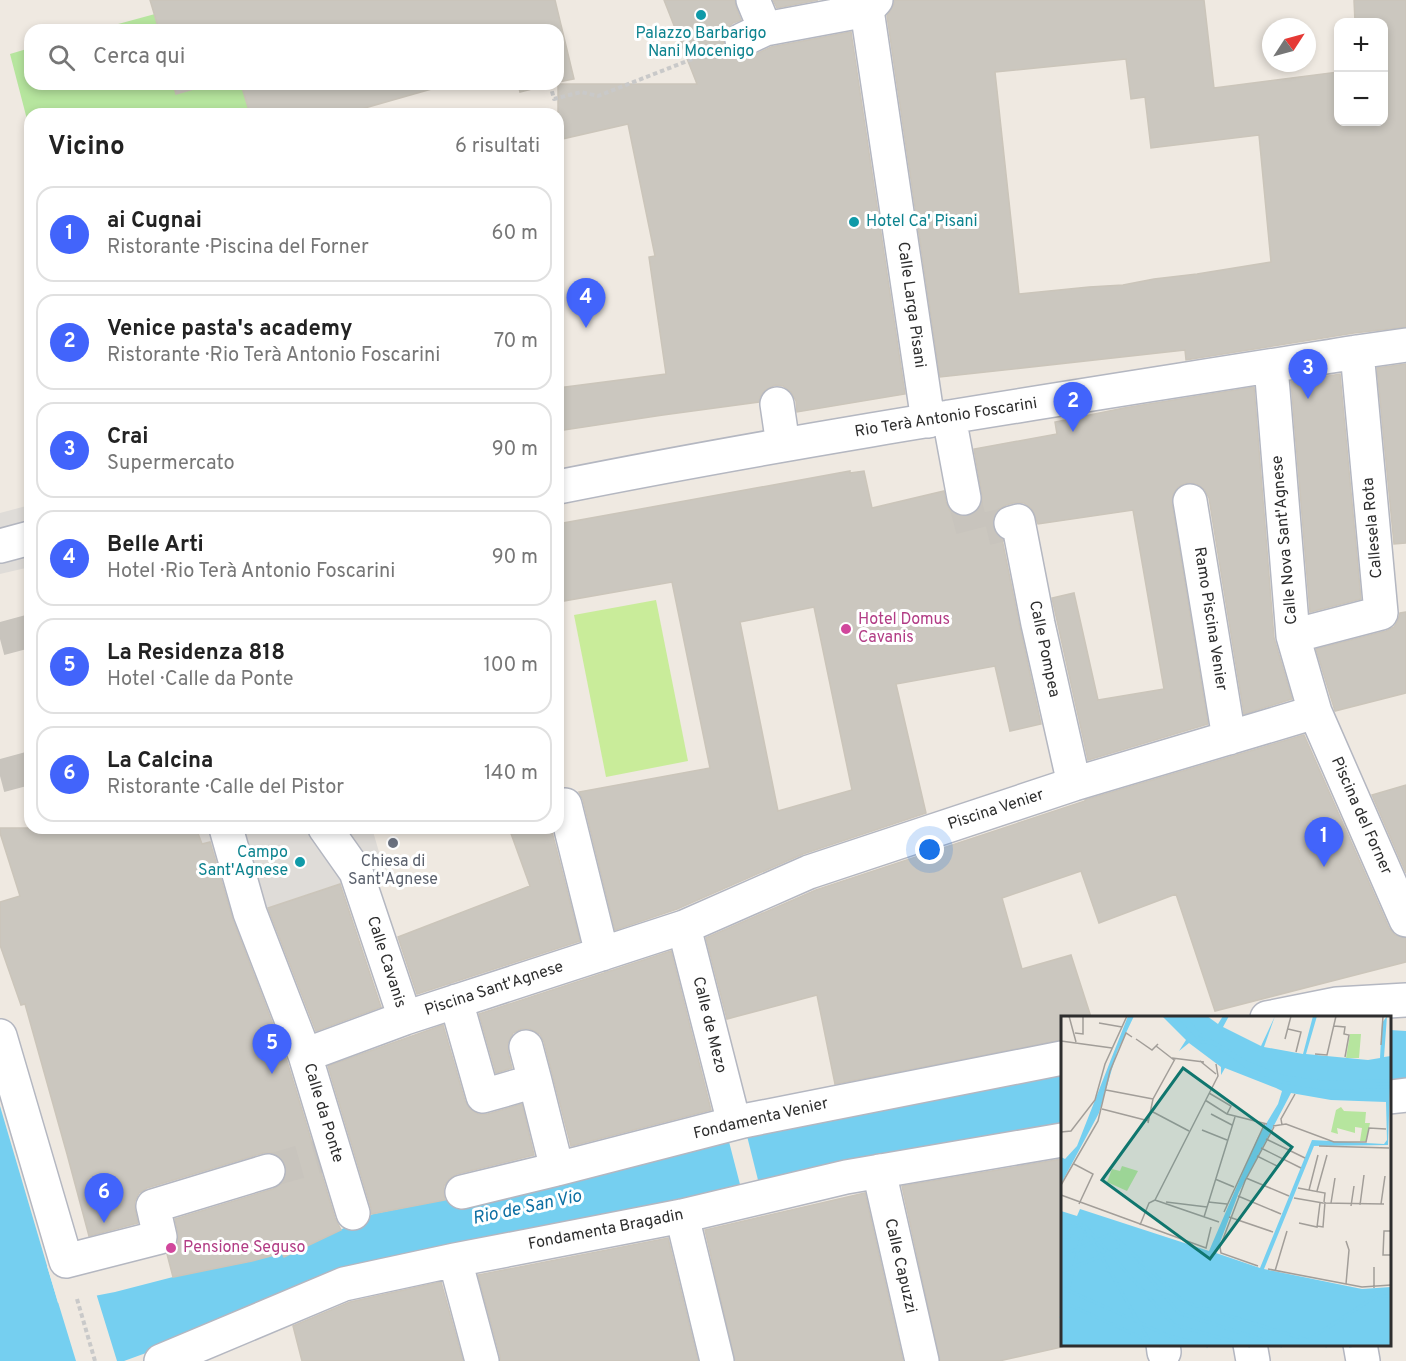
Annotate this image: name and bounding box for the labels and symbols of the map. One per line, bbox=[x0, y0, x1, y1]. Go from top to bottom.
marker: Palazzo Barbarigo Nani Mocenigo bbox=[694, 8, 708, 22]
north arrow bbox=[1262, 18, 1316, 72]
place label: Palazzo Barbarigo Nani Mocenigo bbox=[636, 24, 766, 62]
place label: Hotel Ca' Pisani bbox=[866, 212, 978, 232]
marker: Hotel Ca' Pisani bbox=[847, 215, 861, 229]
street label: Calle Larga Pisani bbox=[892, 241, 930, 369]
pin: 4 bbox=[566, 278, 606, 328]
pin: 3 bbox=[1288, 350, 1328, 399]
pin: 2 bbox=[1054, 382, 1092, 432]
street label: Rio Terà Antonio Foscarini bbox=[853, 394, 1039, 442]
street label: Calle Nova Sant'Agnese bbox=[1268, 455, 1302, 625]
street label: Callesela Rota bbox=[1359, 477, 1387, 579]
street label: Ramo Piscina Venier bbox=[1189, 546, 1231, 692]
street label: Calle Pompea bbox=[1024, 599, 1064, 699]
place label: Hotel Domus Cavanis bbox=[858, 610, 950, 648]
marker: Hotel Domus Cavanis bbox=[839, 622, 853, 636]
street label: Piscina del Forner bbox=[1326, 754, 1396, 878]
street label: Piscina Venier bbox=[945, 785, 1047, 835]
pin: 1 bbox=[1304, 818, 1344, 867]
your location bbox=[915, 835, 944, 864]
marker: Chiesa di Sant'Agnese bbox=[386, 836, 400, 850]
place label: Campo Sant'Agnese bbox=[198, 843, 288, 881]
place label: Chiesa di Sant'Agnese bbox=[348, 852, 438, 890]
marker: Campo Sant'Agnese bbox=[293, 855, 307, 869]
street label: Calle Cavanis bbox=[362, 914, 410, 1010]
street label: Piscina Sant'Agnese bbox=[422, 957, 566, 1021]
street label: Calle de Mezo bbox=[687, 975, 731, 1076]
inset map bbox=[1061, 1016, 1391, 1346]
pin: 5 bbox=[252, 1024, 292, 1074]
street label: Calle da Ponte bbox=[298, 1061, 348, 1165]
street label: Fondamenta Venier bbox=[692, 1094, 830, 1144]
pin: 6 bbox=[84, 1174, 124, 1223]
water label: Rio de San Vio bbox=[470, 1185, 584, 1231]
street label: Fondamenta Bragadin bbox=[527, 1205, 685, 1255]
street label: Calle Capuzzi bbox=[879, 1217, 921, 1315]
place label: Pensione Seguso bbox=[183, 1238, 305, 1258]
marker: Pensione Seguso bbox=[164, 1241, 178, 1255]

